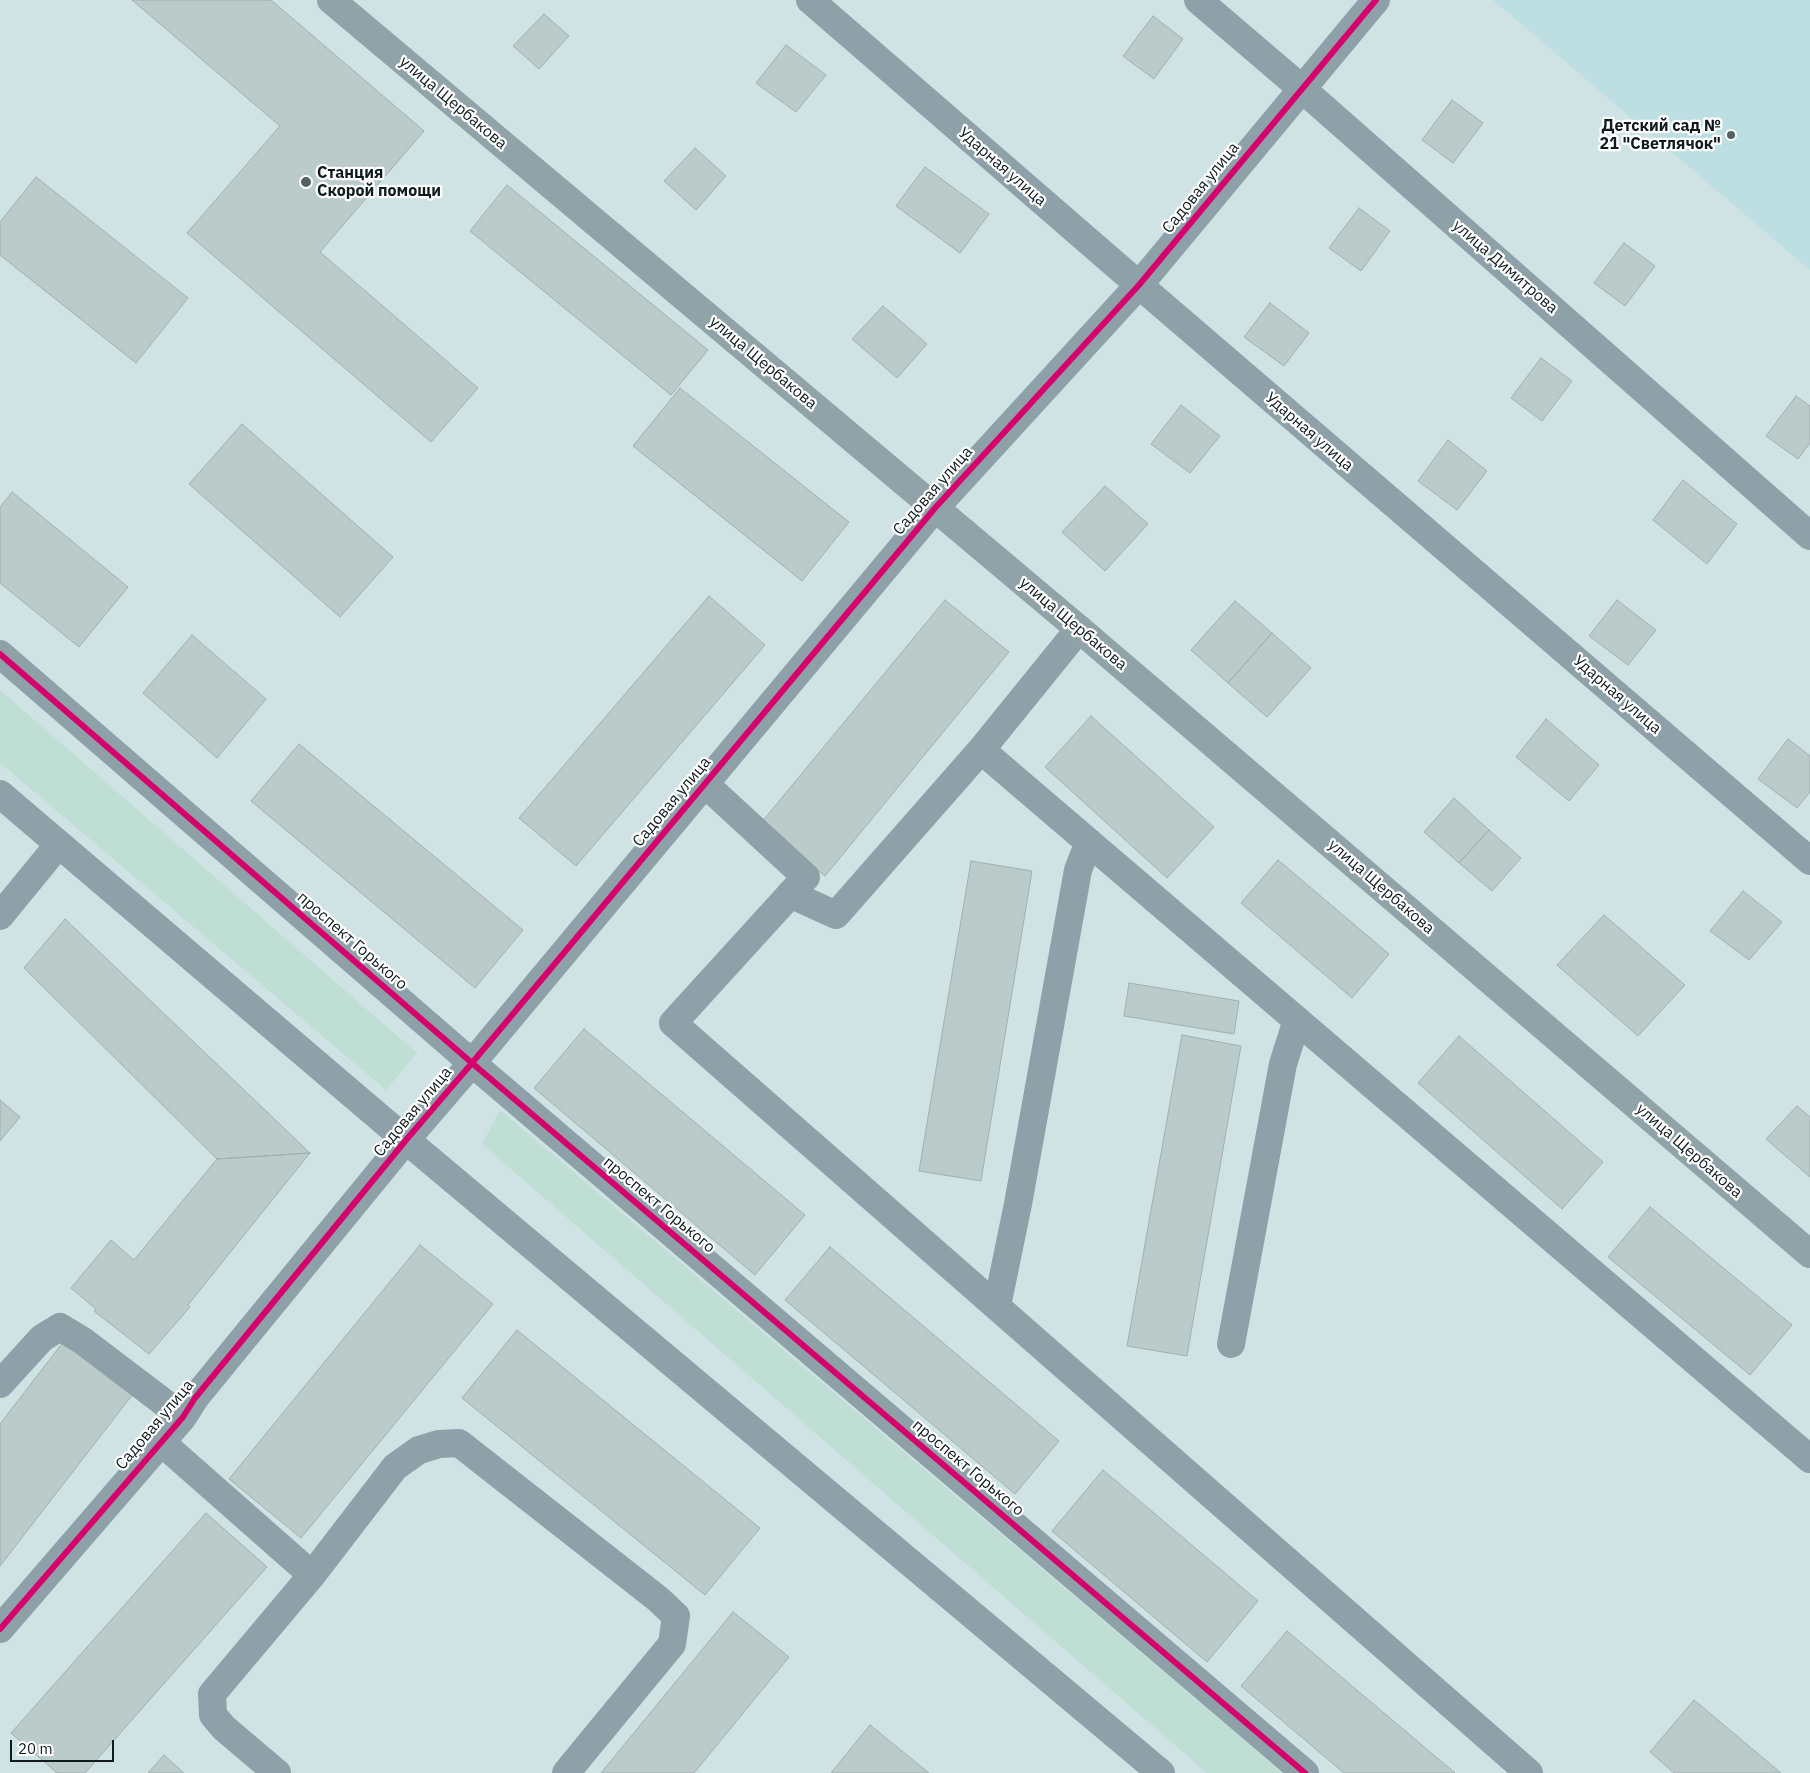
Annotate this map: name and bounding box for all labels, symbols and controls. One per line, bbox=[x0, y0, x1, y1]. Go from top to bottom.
street label: улица Щербакова bbox=[395, 52, 511, 154]
place label: Детский сад № 21 "Светлячок" bbox=[1600, 116, 1721, 154]
street label: Ударная улица bbox=[954, 124, 1050, 210]
marker: Детский сад № 21 "Светлячок" bbox=[1725, 129, 1737, 141]
street label: Садовая улица bbox=[1158, 139, 1244, 237]
place label: Станция Скорой помощи bbox=[317, 163, 441, 201]
marker: Станция Скорой помощи bbox=[299, 175, 313, 189]
street label: улица Димитрова bbox=[1449, 216, 1561, 318]
street label: улица Щербакова bbox=[705, 312, 821, 414]
street label: Ударная улица bbox=[1261, 389, 1357, 475]
street label: Садовая улица bbox=[889, 443, 977, 539]
street label: улица Щербакова bbox=[1015, 573, 1131, 675]
street label: Ударная улица bbox=[1569, 652, 1665, 738]
street label: Садовая улица bbox=[629, 753, 715, 851]
street label: улица Щербакова bbox=[1324, 836, 1438, 938]
street label: проспект Горького bbox=[293, 888, 411, 994]
street label: Садовая улица bbox=[370, 1063, 456, 1161]
street label: улица Щербакова bbox=[1632, 1100, 1746, 1202]
street label: проспект Горького bbox=[599, 1153, 719, 1257]
street label: Садовая улица bbox=[112, 1376, 198, 1474]
street label: проспект Горького bbox=[908, 1416, 1028, 1520]
scale bar bbox=[12, 1730, 116, 1762]
text: 20 m bbox=[18, 1739, 53, 1758]

